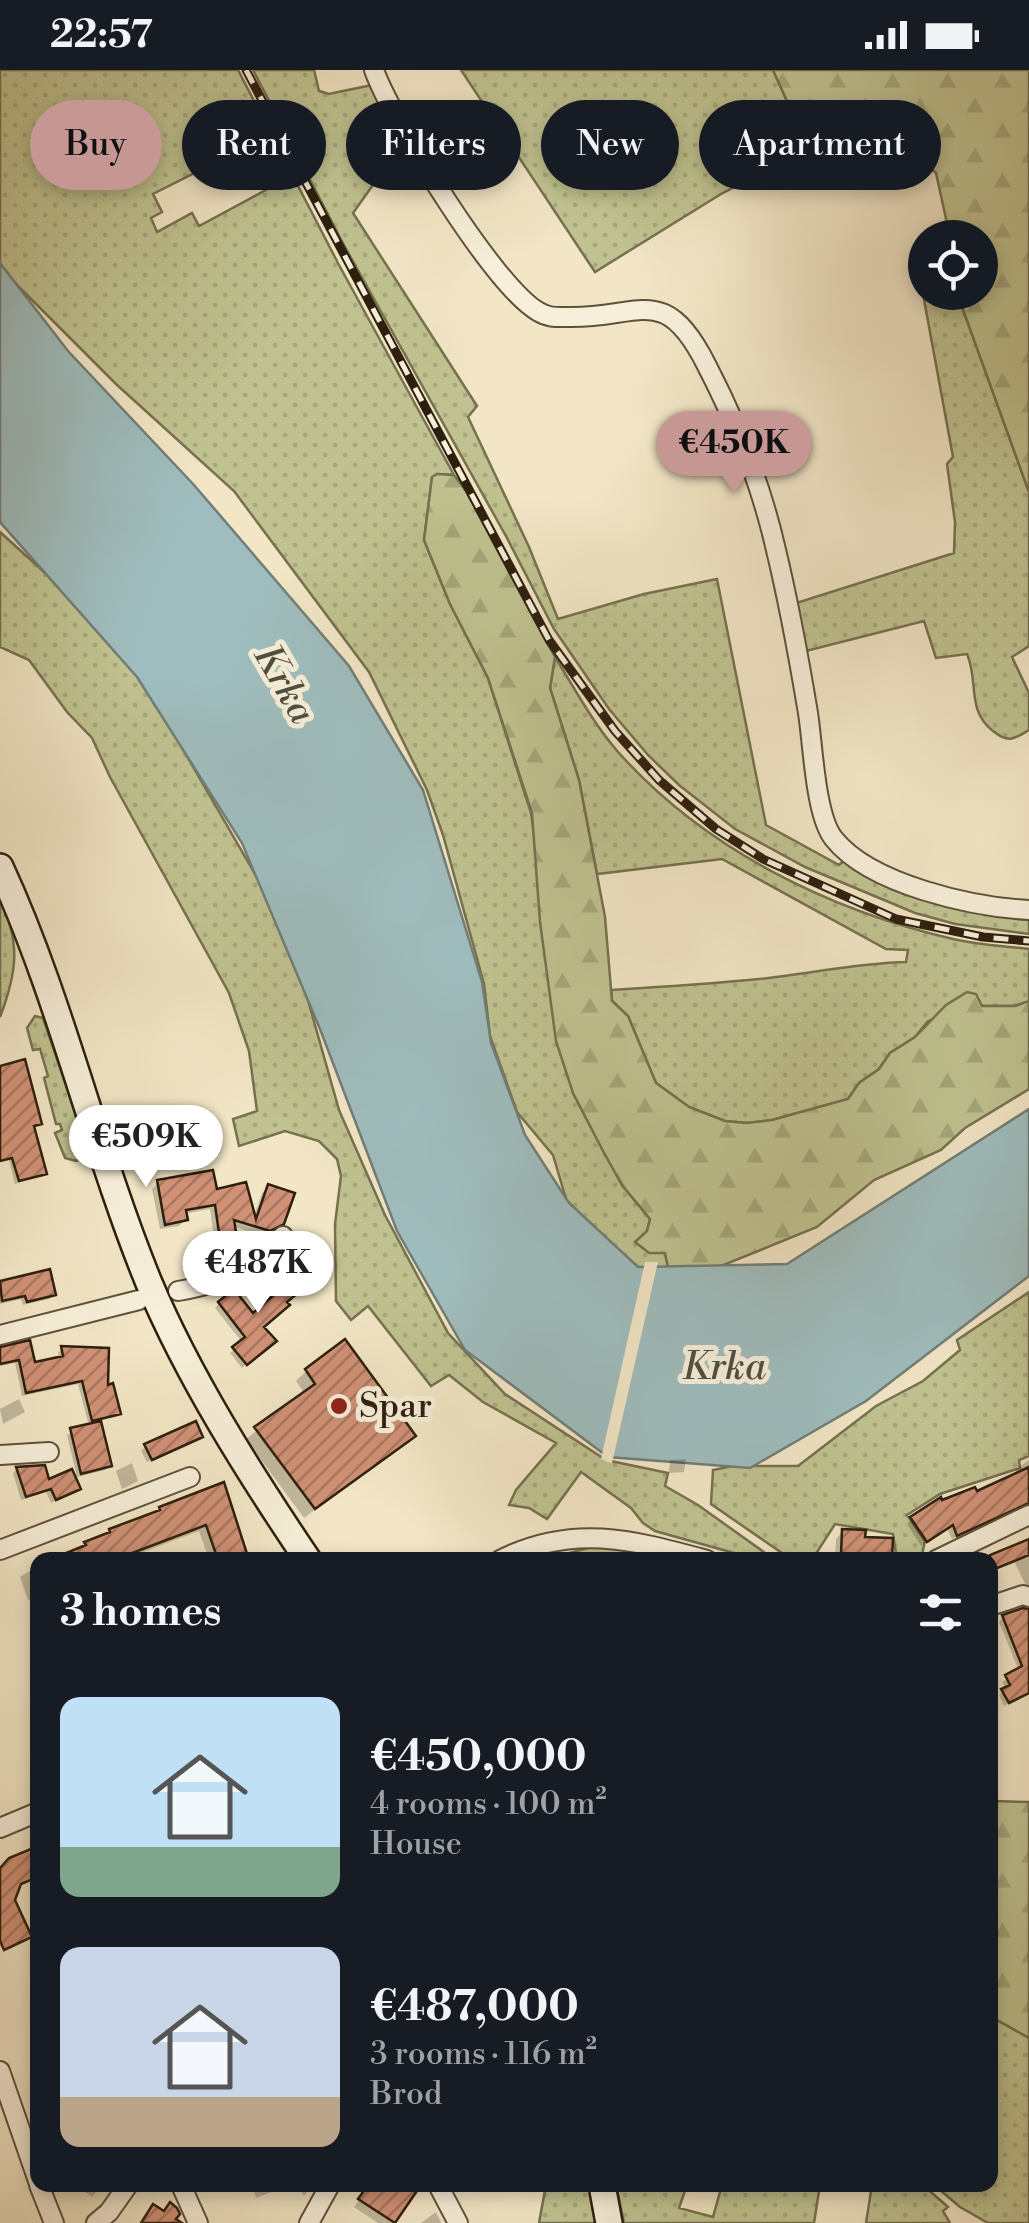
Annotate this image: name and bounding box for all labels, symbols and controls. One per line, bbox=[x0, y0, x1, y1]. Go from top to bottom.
text: 22:57 bbox=[50, 12, 153, 59]
chip: Buy bbox=[30, 100, 162, 190]
chip: Rent bbox=[182, 100, 326, 190]
chip: Filters bbox=[346, 100, 521, 190]
chip: New bbox=[541, 100, 679, 190]
chip: Apartment bbox=[699, 100, 941, 190]
map controls bbox=[908, 220, 998, 310]
button: locate bbox=[908, 220, 998, 310]
pin: €450K bbox=[664, 411, 804, 496]
text: €450K bbox=[678, 423, 790, 463]
water label: Krka bbox=[243, 636, 326, 733]
pin: €509K bbox=[76, 1105, 216, 1190]
text: €509K bbox=[91, 1117, 201, 1157]
pin: €487K bbox=[188, 1231, 328, 1316]
text: €487K bbox=[205, 1243, 311, 1283]
water label: Krka bbox=[682, 1344, 767, 1391]
place label: Spar bbox=[359, 1385, 432, 1428]
marker: Spar bbox=[328, 1395, 350, 1417]
icon: filters bbox=[913, 1585, 968, 1640]
text: 3 homes bbox=[60, 1586, 222, 1639]
text: €450,000 bbox=[370, 1731, 587, 1784]
icon: home bbox=[140, 1737, 260, 1857]
text: 4 rooms · 100 m² bbox=[370, 1784, 607, 1824]
text: House bbox=[370, 1824, 462, 1864]
text: €487,000 bbox=[370, 1981, 579, 2034]
icon: home bbox=[140, 1987, 260, 2107]
text: 3 rooms · 116 m² bbox=[370, 2034, 597, 2074]
text: Brod bbox=[370, 2074, 442, 2114]

